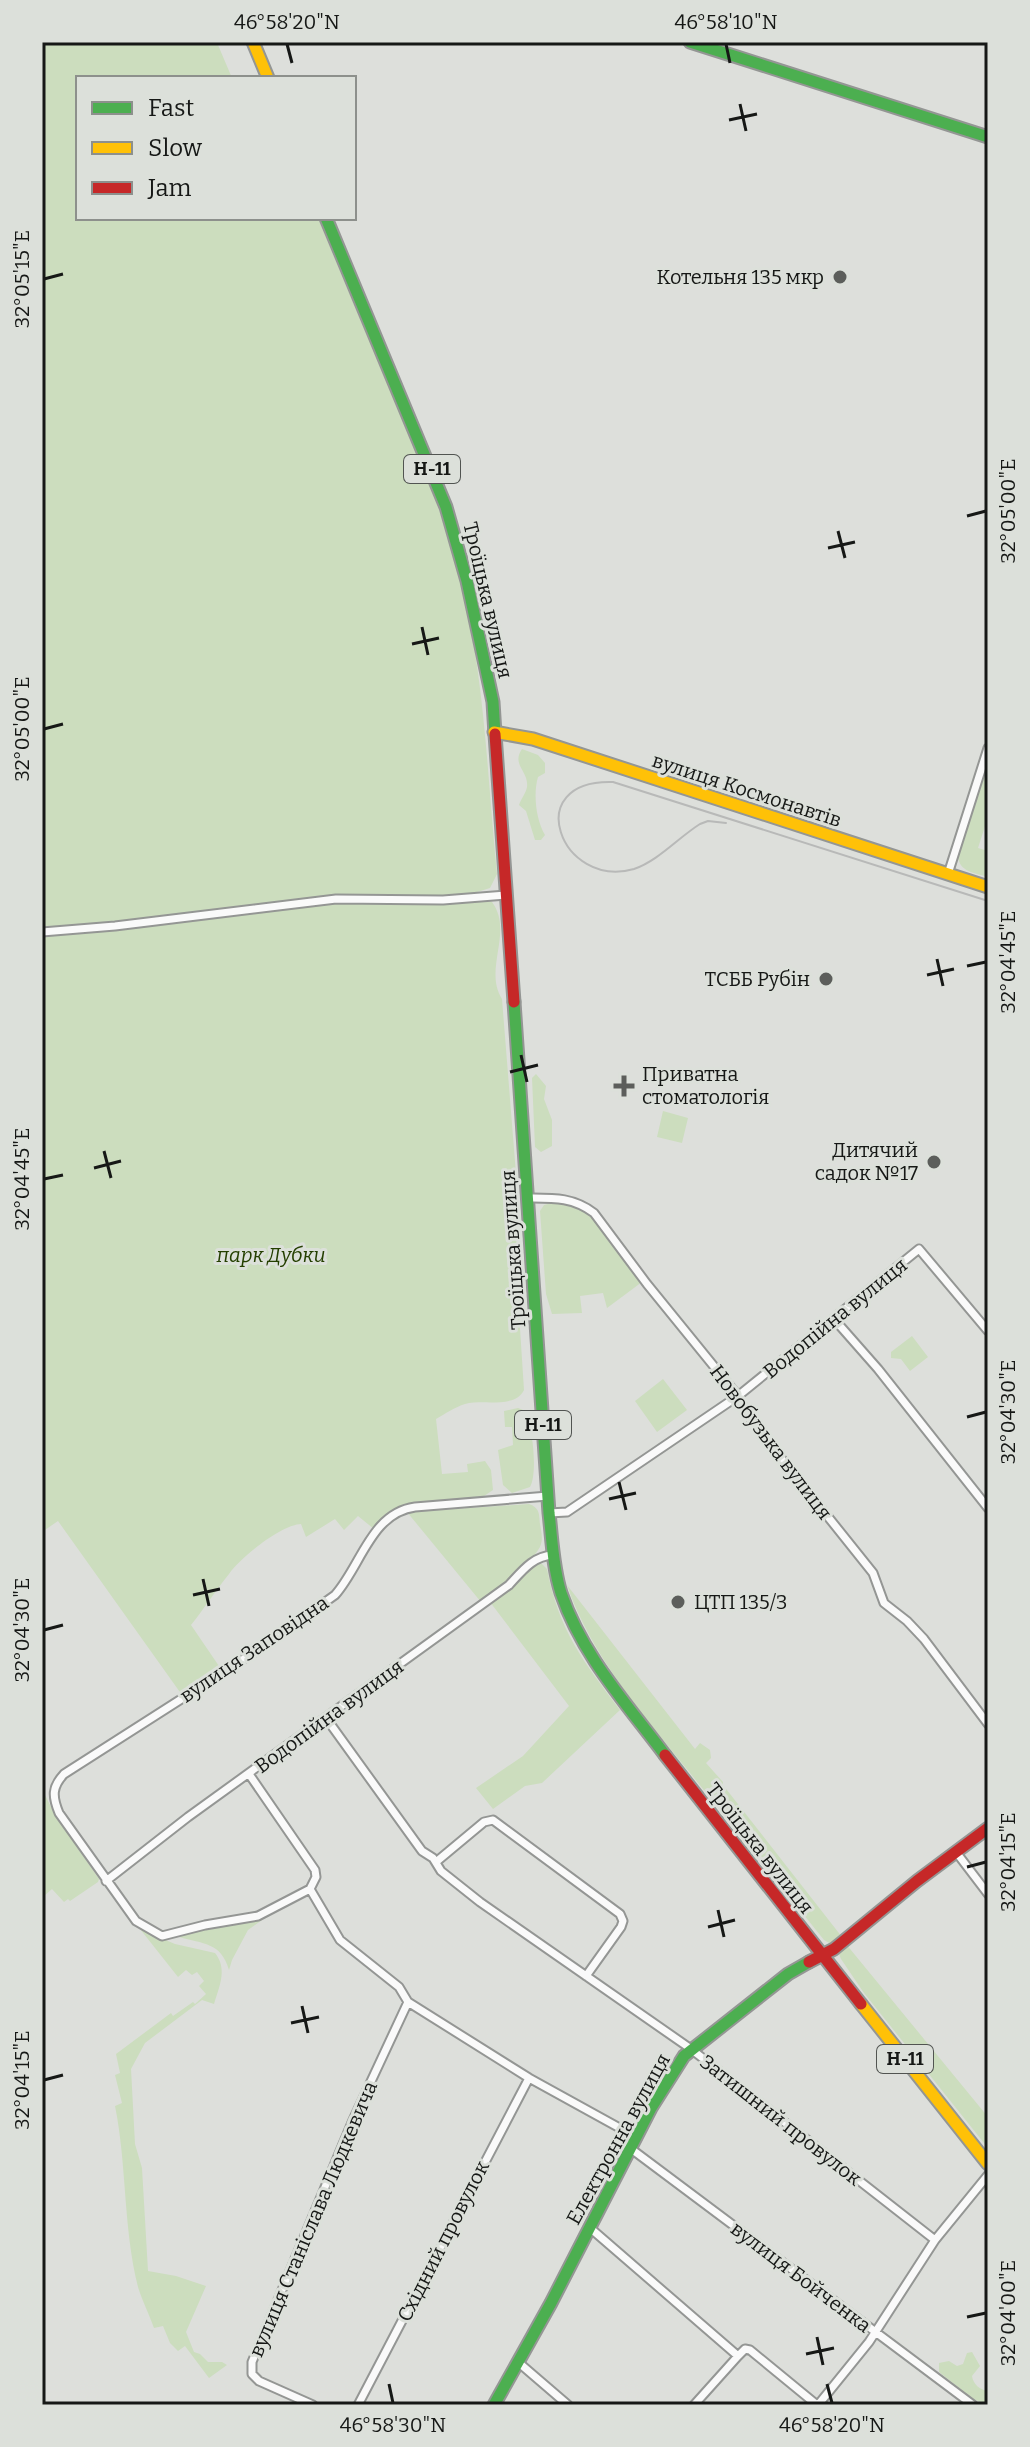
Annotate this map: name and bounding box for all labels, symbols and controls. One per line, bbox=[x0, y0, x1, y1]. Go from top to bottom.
text: 46°58'20"N bbox=[234, 10, 340, 34]
text: 46°58'10"N bbox=[674, 10, 778, 34]
legend bbox=[76, 76, 356, 220]
text: Fast bbox=[148, 94, 194, 122]
text: Slow bbox=[148, 134, 203, 162]
text: Jam bbox=[147, 174, 192, 202]
text: 32°05'15"E bbox=[10, 230, 34, 328]
place label: Котельня 135 мкр bbox=[657, 265, 824, 289]
marker: Котельня 135 мкр bbox=[831, 268, 849, 286]
road number: Н-11 bbox=[404, 455, 460, 483]
text: 32°05'00"E bbox=[996, 458, 1020, 564]
street label: Троїцька вулиця bbox=[458, 519, 518, 681]
text: 32°05'00"E bbox=[10, 676, 34, 782]
street label: вулиця Космонавтів bbox=[649, 748, 845, 832]
text: 32°04'45"E bbox=[996, 911, 1020, 1013]
place label: ТСББ Рубін bbox=[705, 967, 810, 991]
marker: ТСББ Рубін bbox=[817, 970, 835, 988]
place label: Приватна стоматологія bbox=[642, 1062, 769, 1109]
marker: Приватна стоматологія bbox=[613, 1075, 635, 1097]
text: 32°04'45"E bbox=[10, 1128, 34, 1230]
place label: Дитячий садок №17 bbox=[815, 1138, 918, 1185]
marker: Дитячий садок №17 bbox=[925, 1153, 943, 1171]
street label: Троїцька вулиця bbox=[495, 1169, 531, 1331]
park label: парк Дубки bbox=[215, 1243, 326, 1267]
street label: Водопійна вулиця bbox=[758, 1253, 912, 1383]
street label: Новобузька вулиця bbox=[705, 1360, 837, 1524]
text: 32°04'30"E bbox=[996, 1360, 1020, 1464]
road number: Н-11 bbox=[515, 1411, 571, 1439]
text: 32°04'30"E bbox=[10, 1578, 34, 1682]
street label: вулиця Заповідна bbox=[175, 1590, 333, 1708]
place label: ЦТП 135/3 bbox=[694, 1590, 787, 1614]
marker: ЦТП 135/3 bbox=[669, 1593, 687, 1611]
street label: Водопійна вулиця bbox=[250, 1654, 408, 1778]
street label: Троїцька вулиця bbox=[701, 1778, 819, 1918]
text: 32°04'15"E bbox=[996, 1812, 1020, 1912]
text: 32°04'15"E bbox=[10, 2030, 34, 2130]
road number: Н-11 bbox=[877, 2045, 933, 2073]
street label: Електронна вулиця bbox=[561, 2049, 675, 2229]
street label: Затишний провулок bbox=[695, 2049, 867, 2191]
street label: вулиця Станіслава Людкевича bbox=[244, 2077, 382, 2361]
street label: Східний провулок bbox=[392, 2156, 494, 2325]
street label: вулиця Бойченка bbox=[726, 2216, 876, 2338]
text: 32°04'00"E bbox=[996, 2260, 1020, 2366]
text: 46°58'30"N bbox=[340, 2413, 446, 2437]
text: 46°58'20"N bbox=[779, 2413, 885, 2437]

